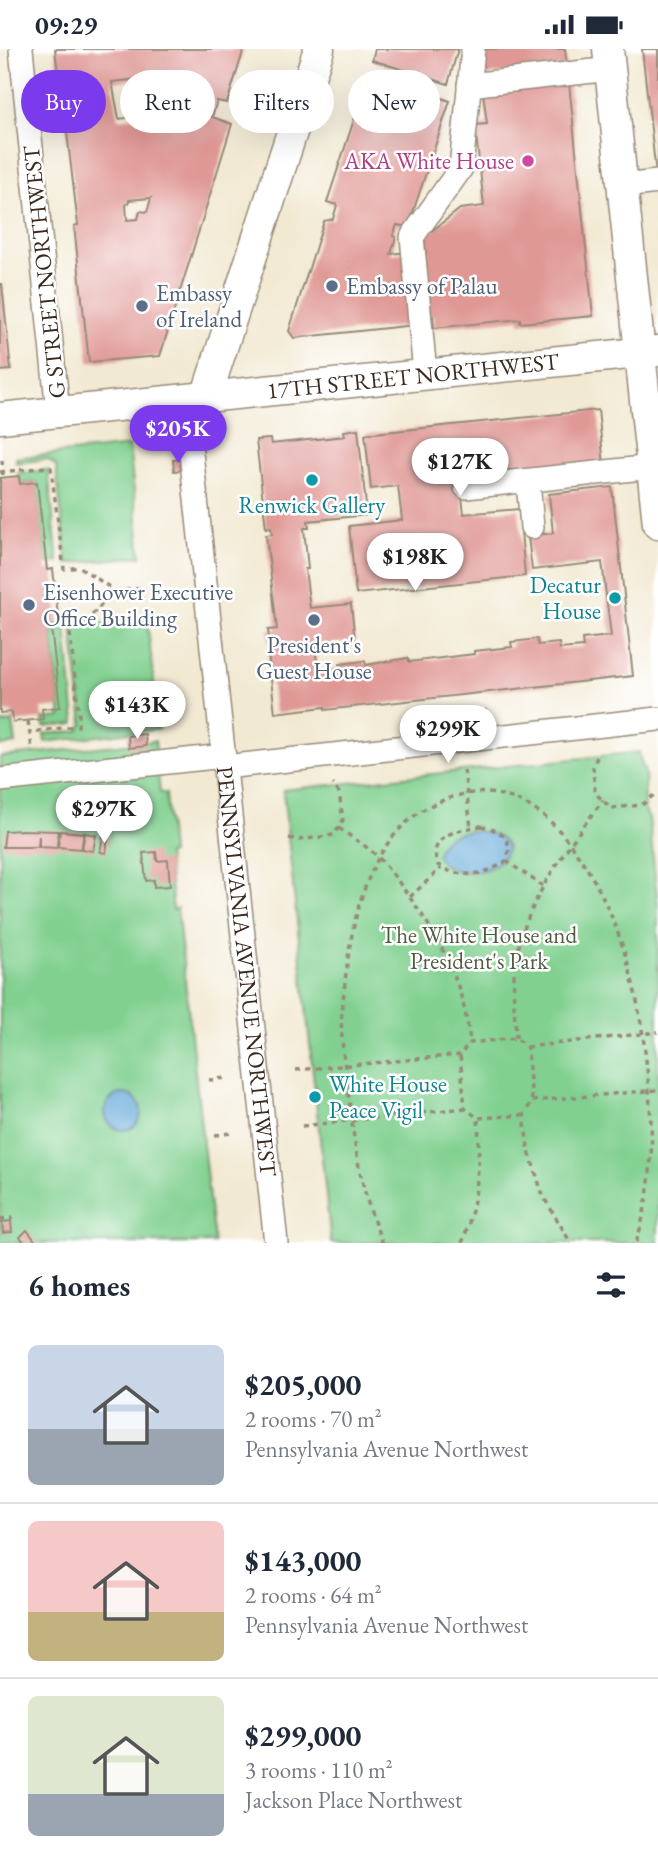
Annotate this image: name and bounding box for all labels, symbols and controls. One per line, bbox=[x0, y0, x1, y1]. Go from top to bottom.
text: 09:29 bbox=[35, 8, 97, 42]
chip: Buy bbox=[21, 70, 106, 133]
chip: Rent bbox=[120, 70, 215, 133]
chip: Filters bbox=[229, 70, 334, 133]
chip: New bbox=[348, 70, 440, 133]
street label: G STREET NORTHWEST bbox=[16, 144, 72, 400]
place label: AKA White House bbox=[343, 146, 514, 176]
marker: AKA White House bbox=[520, 153, 536, 169]
place label: Embassy of Palau bbox=[346, 271, 498, 301]
place label: Embassy of Ireland bbox=[156, 278, 243, 334]
marker: Embassy of Palau bbox=[324, 278, 340, 294]
marker: Embassy of Ireland bbox=[134, 298, 150, 314]
street label: 17TH STREET NORTHWEST bbox=[265, 346, 561, 406]
pin: $205K bbox=[129, 405, 227, 465]
text: $205K bbox=[146, 413, 210, 443]
pin: $127K bbox=[411, 439, 509, 498]
text: $127K bbox=[428, 446, 492, 476]
marker: Renwick Gallery bbox=[304, 472, 320, 488]
place label: Renwick Gallery bbox=[239, 490, 386, 520]
pin: $198K bbox=[366, 533, 464, 593]
text: $198K bbox=[383, 541, 447, 571]
place label: Decatur House bbox=[530, 570, 601, 626]
place label: Eisenhower Executive Office Building bbox=[43, 577, 233, 633]
marker: Decatur House bbox=[607, 590, 623, 606]
marker: Eisenhower Executive Office Building bbox=[21, 597, 37, 613]
marker: President's Guest House bbox=[306, 612, 322, 628]
place label: President's Guest House bbox=[256, 630, 372, 686]
pin: $143K bbox=[88, 681, 186, 741]
text: $143K bbox=[105, 689, 169, 719]
pin: $299K bbox=[399, 705, 497, 765]
text: $299K bbox=[416, 713, 480, 743]
street label: PENNSYLVANIA AVENUE NORTHWEST bbox=[210, 764, 284, 1178]
pin: $297K bbox=[55, 785, 153, 845]
text: $297K bbox=[72, 793, 136, 823]
park label: The White House and President's Park bbox=[381, 920, 577, 976]
place label: White House Peace Vigil bbox=[329, 1069, 447, 1125]
marker: White House Peace Vigil bbox=[307, 1089, 323, 1105]
text: 6 homes bbox=[28, 1266, 130, 1305]
icon: filters bbox=[592, 1266, 630, 1304]
text: $205,000 bbox=[245, 1365, 361, 1404]
icon: home bbox=[84, 1373, 168, 1457]
text: 2 rooms · 70 m² bbox=[245, 1404, 382, 1434]
text: Pennsylvania Avenue Northwest bbox=[245, 1434, 528, 1464]
text: $143,000 bbox=[245, 1541, 361, 1580]
icon: home bbox=[84, 1549, 168, 1633]
text: 2 rooms · 64 m² bbox=[245, 1580, 382, 1610]
text: Pennsylvania Avenue Northwest bbox=[245, 1610, 528, 1640]
text: $299,000 bbox=[245, 1716, 361, 1755]
icon: home bbox=[84, 1724, 168, 1808]
text: 3 rooms · 110 m² bbox=[245, 1755, 393, 1785]
text: Jackson Place Northwest bbox=[245, 1785, 462, 1815]

